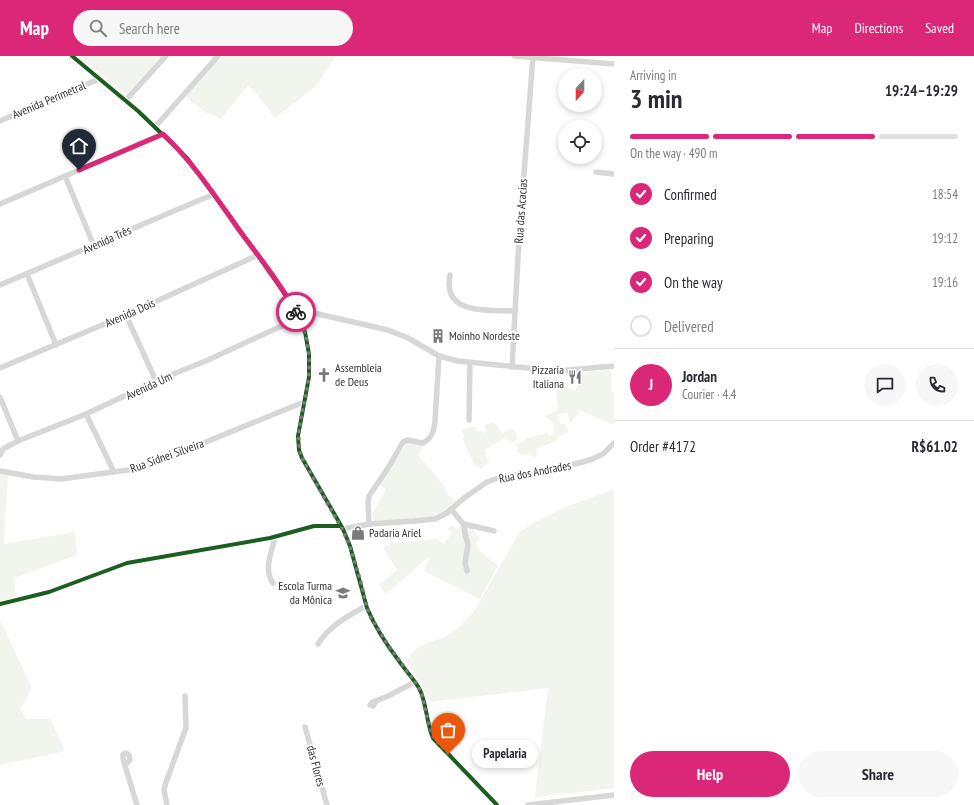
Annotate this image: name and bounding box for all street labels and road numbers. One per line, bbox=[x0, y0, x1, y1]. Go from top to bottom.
street label: Avenida Perimetral bbox=[10, 77, 88, 122]
street label: Rua das Acacias bbox=[511, 178, 530, 244]
street label: Avenida Três bbox=[80, 222, 133, 257]
street label: Avenida Dois bbox=[102, 295, 157, 330]
street label: Avenida Um bbox=[123, 368, 175, 403]
street label: Rua Sidnei Silveira bbox=[128, 435, 206, 476]
street label: Rua dos Andrades bbox=[497, 457, 572, 486]
street label: das Flores bbox=[304, 744, 329, 788]

